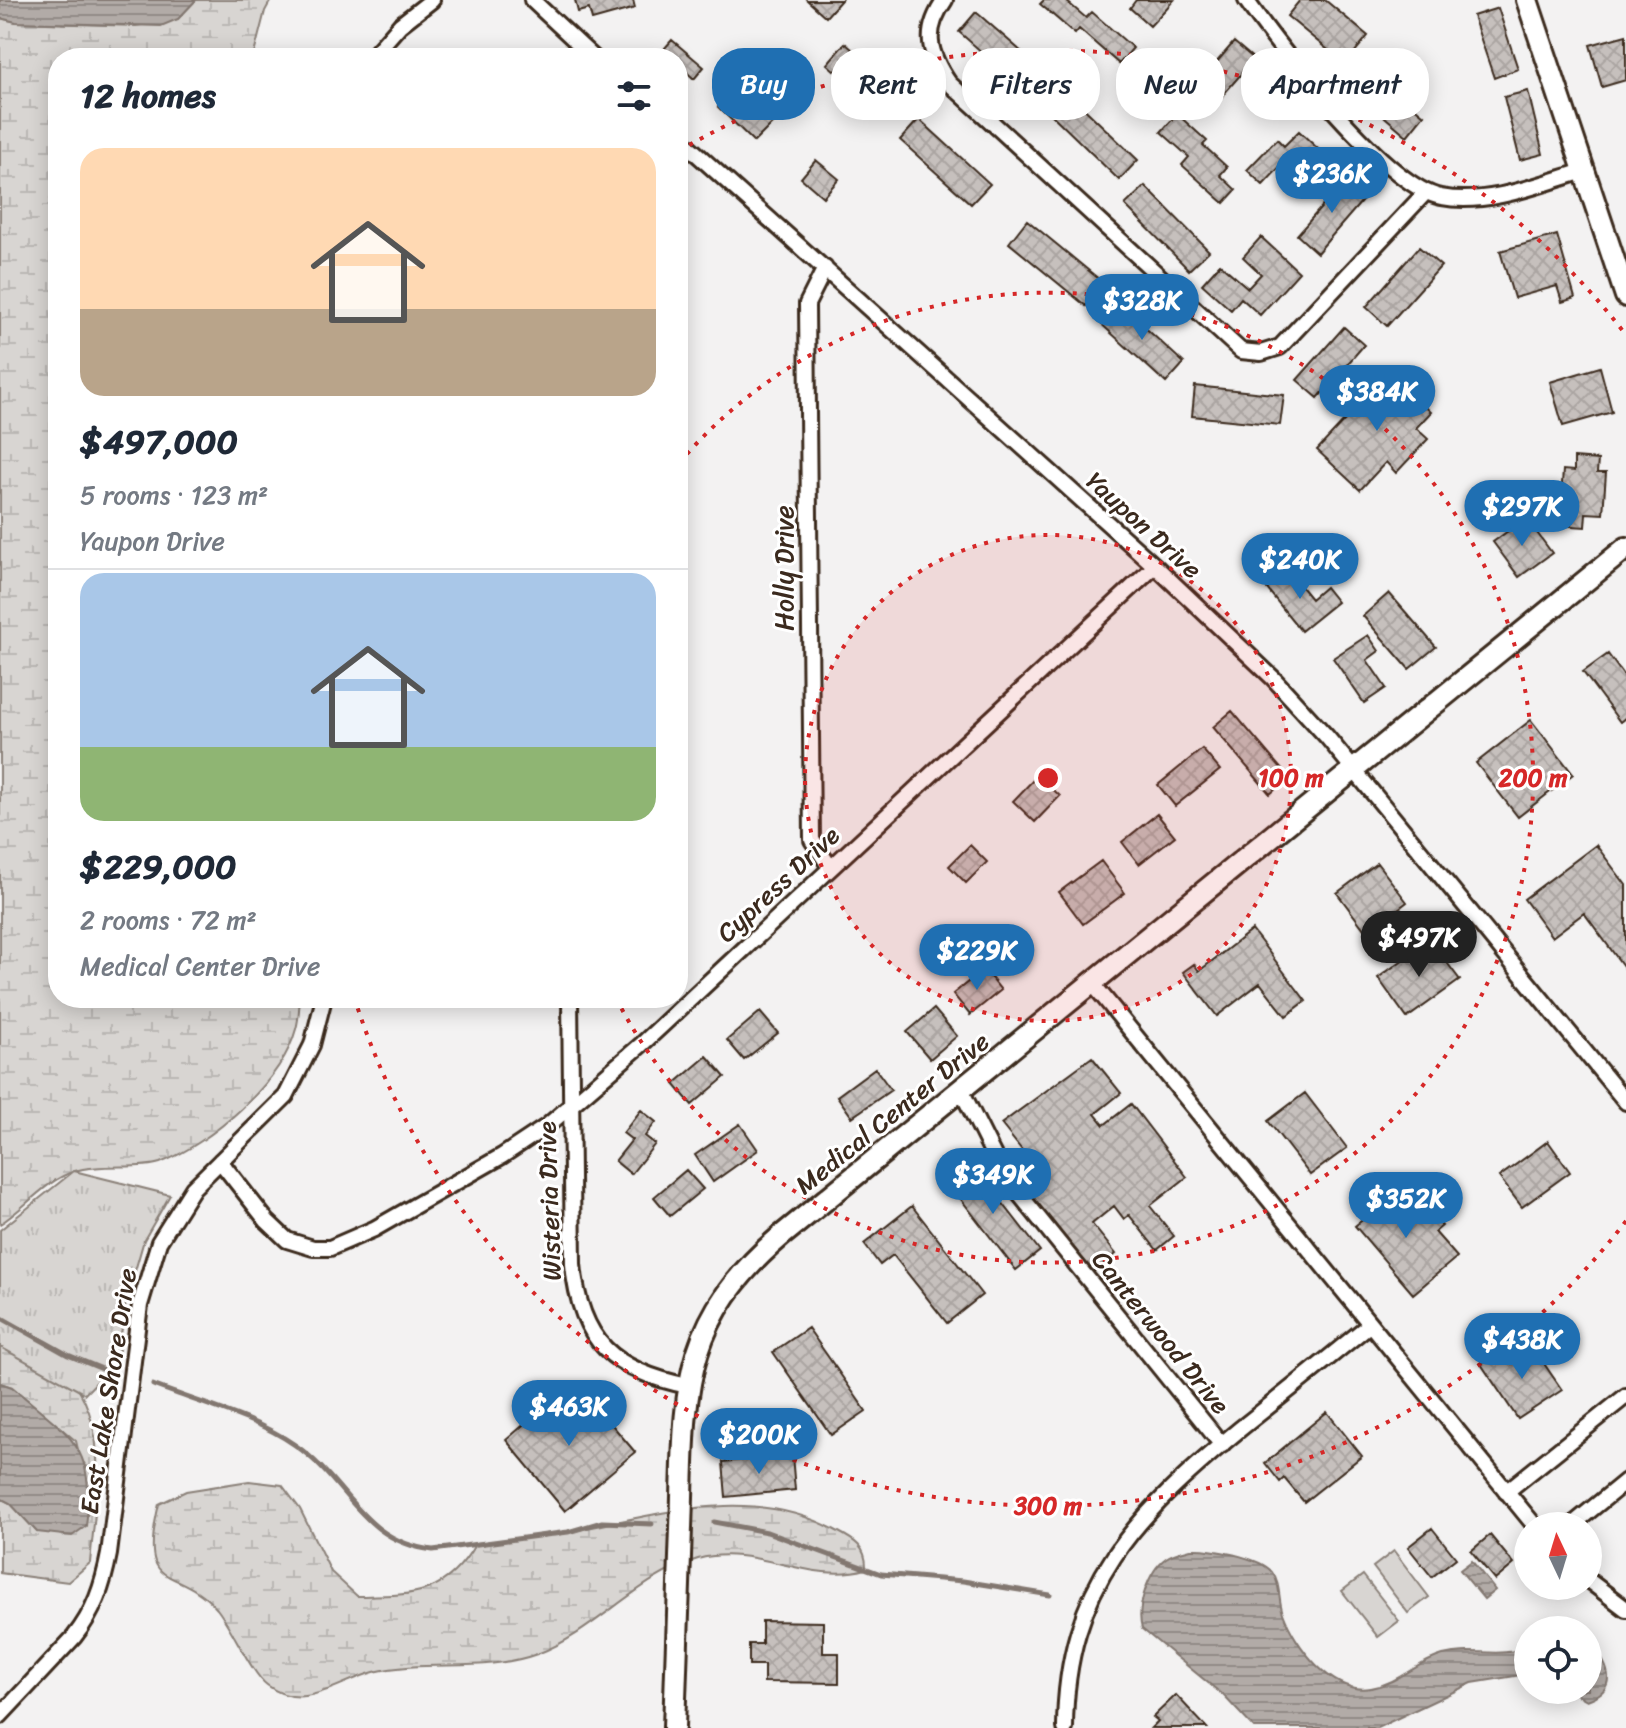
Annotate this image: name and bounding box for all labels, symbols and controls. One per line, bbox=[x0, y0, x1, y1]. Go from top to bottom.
chip: Buy bbox=[712, 48, 815, 120]
chip: Rent bbox=[831, 48, 946, 120]
chip: Filters bbox=[962, 48, 1100, 120]
chip: New bbox=[1116, 48, 1225, 120]
chip: Apartment bbox=[1241, 48, 1429, 120]
text: 12 homes bbox=[80, 66, 216, 126]
icon: filters bbox=[612, 74, 656, 118]
pin: $236K bbox=[1276, 147, 1388, 215]
text: $236K bbox=[1293, 150, 1371, 196]
icon: home bbox=[296, 200, 440, 344]
pin: $328K bbox=[1086, 274, 1198, 342]
text: $328K bbox=[1103, 277, 1181, 323]
pin: $384K bbox=[1321, 365, 1433, 433]
text: $384K bbox=[1337, 368, 1417, 414]
text: $497,000 bbox=[80, 412, 238, 472]
street label: Yaupon Drive bbox=[1075, 459, 1213, 591]
text: 5 rooms · 123 m² bbox=[80, 472, 268, 518]
pin: $297K bbox=[1466, 480, 1578, 548]
text: $297K bbox=[1482, 483, 1562, 529]
street label: Holly Drive bbox=[761, 505, 807, 631]
text: Yaupon Drive bbox=[80, 518, 225, 564]
pin: $240K bbox=[1244, 533, 1356, 601]
text: $240K bbox=[1260, 536, 1341, 582]
icon: home bbox=[296, 625, 440, 769]
text: 100 m bbox=[1258, 757, 1324, 799]
text: 200 m bbox=[1498, 757, 1568, 799]
centre of rings bbox=[1034, 764, 1062, 792]
street label: Cypress Drive bbox=[705, 814, 851, 954]
text: $229,000 bbox=[80, 837, 237, 897]
text: 2 rooms · 72 m² bbox=[80, 897, 257, 943]
pin: $497K bbox=[1363, 911, 1475, 979]
text: $497K bbox=[1379, 914, 1459, 960]
pin: $229K bbox=[921, 924, 1033, 992]
text: $229K bbox=[937, 927, 1017, 973]
text: Medical Center Drive bbox=[80, 943, 320, 989]
street label: Medical Center Drive bbox=[784, 1020, 1000, 1206]
street label: Wisteria Drive bbox=[523, 1120, 575, 1282]
pin: $349K bbox=[937, 1148, 1049, 1216]
text: $349K bbox=[953, 1151, 1033, 1197]
pin: $352K bbox=[1350, 1172, 1462, 1240]
text: $352K bbox=[1367, 1175, 1445, 1221]
street label: Canterwood Drive bbox=[1080, 1239, 1242, 1425]
street label: East Lake Shore Drive bbox=[66, 1265, 150, 1517]
pin: $438K bbox=[1466, 1313, 1578, 1381]
text: $438K bbox=[1482, 1316, 1562, 1362]
pin: $463K bbox=[513, 1380, 625, 1448]
text: $463K bbox=[530, 1383, 608, 1429]
pin: $200K bbox=[703, 1408, 815, 1476]
text: $200K bbox=[718, 1411, 800, 1457]
text: 300 m bbox=[1013, 1485, 1083, 1527]
north arrow bbox=[1514, 1512, 1602, 1600]
map controls bbox=[1514, 1512, 1602, 1704]
button: locate bbox=[1514, 1616, 1602, 1704]

